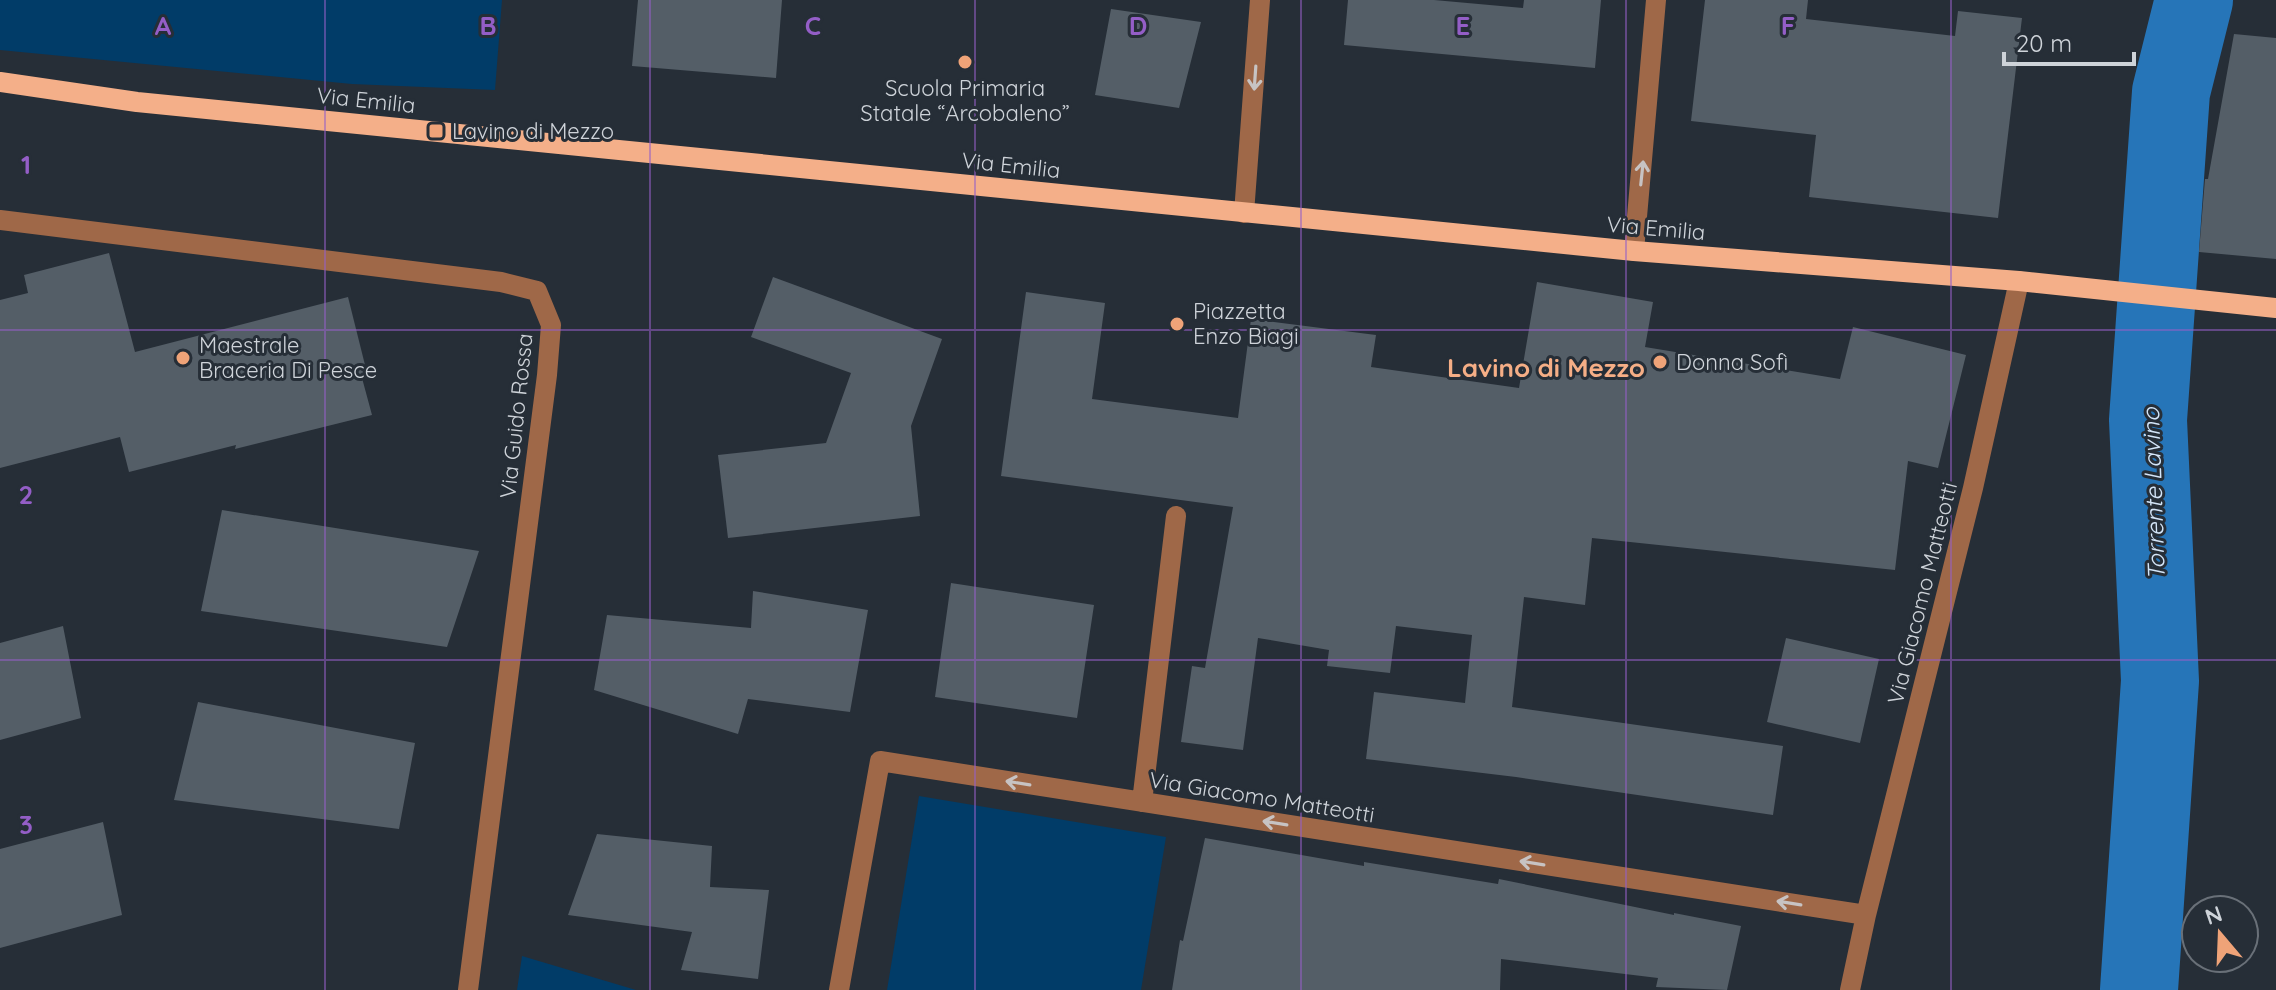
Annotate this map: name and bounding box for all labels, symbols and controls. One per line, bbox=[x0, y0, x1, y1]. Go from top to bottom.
text: A bbox=[155, 9, 172, 42]
text: B bbox=[479, 9, 497, 42]
text: C bbox=[805, 9, 821, 42]
text: D bbox=[1129, 9, 1147, 42]
text: E bbox=[1456, 9, 1470, 42]
text: F bbox=[1781, 9, 1795, 42]
scale bar bbox=[2004, 16, 2134, 66]
text: 20 m bbox=[2016, 28, 2072, 58]
marker: Scuola Primaria Statale “Arcobaleno” bbox=[956, 53, 974, 71]
one-way arrow bbox=[1247, 64, 1262, 91]
place label: Scuola Primaria Statale “Arcobaleno” bbox=[860, 74, 1070, 127]
street label: Via Emilia bbox=[315, 81, 417, 119]
place label: Lavino di Mezzo bbox=[452, 117, 614, 145]
marker: Lavino di Mezzo bbox=[427, 122, 445, 140]
street label: Via Emilia bbox=[960, 146, 1062, 184]
text: 1 bbox=[21, 148, 31, 181]
one-way arrow bbox=[1634, 160, 1649, 187]
street label: Via Emilia bbox=[1605, 210, 1707, 246]
place label: Piazzetta Enzo Biagi bbox=[1193, 297, 1299, 350]
marker: Piazzetta Enzo Biagi bbox=[1168, 315, 1186, 333]
place label: Maestrale Braceria Di Pesce bbox=[199, 331, 377, 384]
street label: Via Guido Rossa bbox=[493, 332, 539, 500]
place label: Donna Sofì bbox=[1676, 348, 1788, 376]
marker: Maestrale Braceria Di Pesce bbox=[174, 349, 192, 367]
district label: Lavino di Mezzo bbox=[1447, 351, 1645, 384]
marker: Donna Sofì bbox=[1651, 353, 1669, 371]
water label: Torrente Lavino bbox=[2135, 406, 2171, 581]
text: 2 bbox=[19, 478, 33, 511]
street label: Via Giacomo Matteotti bbox=[1881, 479, 1963, 707]
street label: Via Giacomo Matteotti bbox=[1147, 765, 1377, 829]
one-way arrow bbox=[1006, 775, 1031, 790]
text: 3 bbox=[19, 808, 33, 841]
one-way arrow bbox=[1263, 815, 1288, 830]
one-way arrow bbox=[1520, 855, 1545, 870]
north arrow bbox=[2180, 894, 2260, 974]
one-way arrow bbox=[1777, 895, 1802, 910]
text: N bbox=[2201, 899, 2226, 931]

